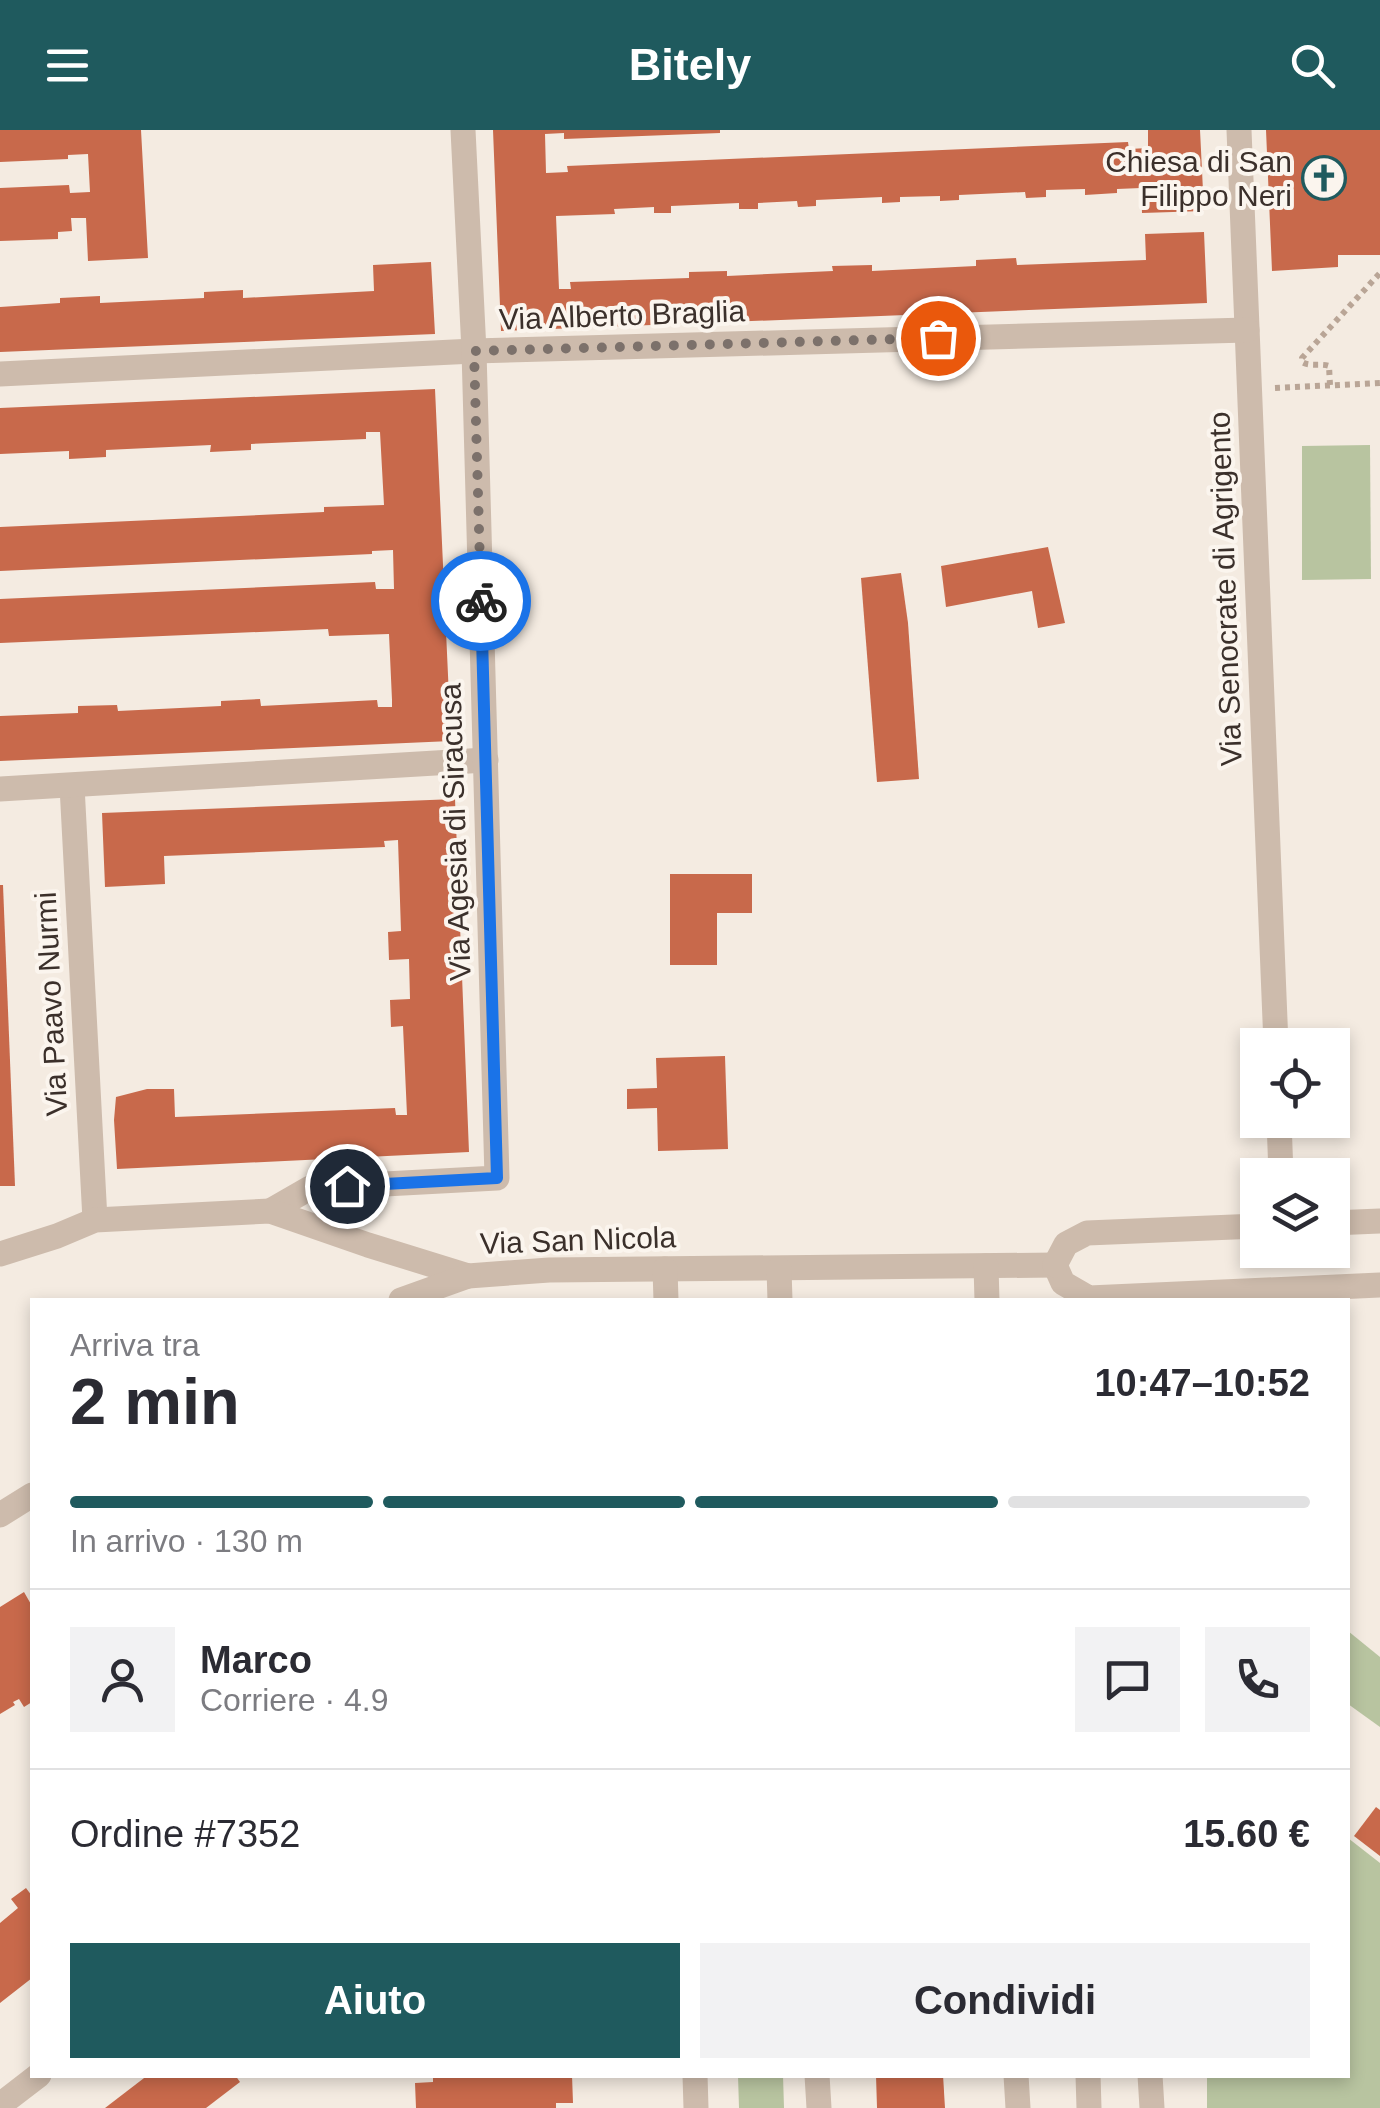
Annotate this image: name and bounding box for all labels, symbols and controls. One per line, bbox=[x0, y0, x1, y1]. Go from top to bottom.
icon: menu bbox=[40, 38, 95, 93]
icon: search bbox=[1285, 38, 1340, 93]
text: Bitely bbox=[629, 39, 751, 90]
place label: Chiesa di San Filippo Neri bbox=[1105, 145, 1292, 212]
church icon: Chiesa di San Filippo Neri bbox=[1301, 155, 1347, 201]
street label: Via Alberto Braglia bbox=[498, 294, 746, 336]
pin bbox=[896, 296, 981, 381]
icon: bag bbox=[911, 311, 966, 366]
street label: Via Senocrate di Agrigento bbox=[1202, 411, 1248, 767]
courier bbox=[431, 551, 531, 651]
icon: bike bbox=[454, 574, 509, 629]
street label: Via Agesia di Siracusa bbox=[433, 682, 477, 981]
street label: Via Paavo Nurmi bbox=[29, 891, 73, 1117]
map controls bbox=[1240, 1028, 1350, 1268]
button: locate bbox=[1240, 1028, 1350, 1138]
pin bbox=[305, 1144, 390, 1229]
button: layers bbox=[1240, 1158, 1350, 1268]
icon: home bbox=[320, 1159, 375, 1214]
street label: Via San Nicola bbox=[479, 1220, 677, 1260]
text: Arriva tra bbox=[70, 1327, 200, 1363]
text: 10:47–10:52 bbox=[1094, 1362, 1310, 1404]
text: 2 min bbox=[70, 1365, 240, 1438]
text: In arrivo · 130 m bbox=[70, 1523, 303, 1559]
button: person bbox=[70, 1627, 175, 1732]
button: chat bbox=[1075, 1627, 1180, 1732]
button: phone bbox=[1205, 1627, 1310, 1732]
text: Marco bbox=[200, 1639, 312, 1681]
text: Corriere · 4.9 bbox=[200, 1682, 389, 1718]
text: Ordine #7352 bbox=[70, 1813, 300, 1855]
text: 15.60 € bbox=[1183, 1813, 1310, 1855]
button: Aiuto bbox=[70, 1943, 680, 2058]
button: Condividi bbox=[700, 1943, 1310, 2058]

